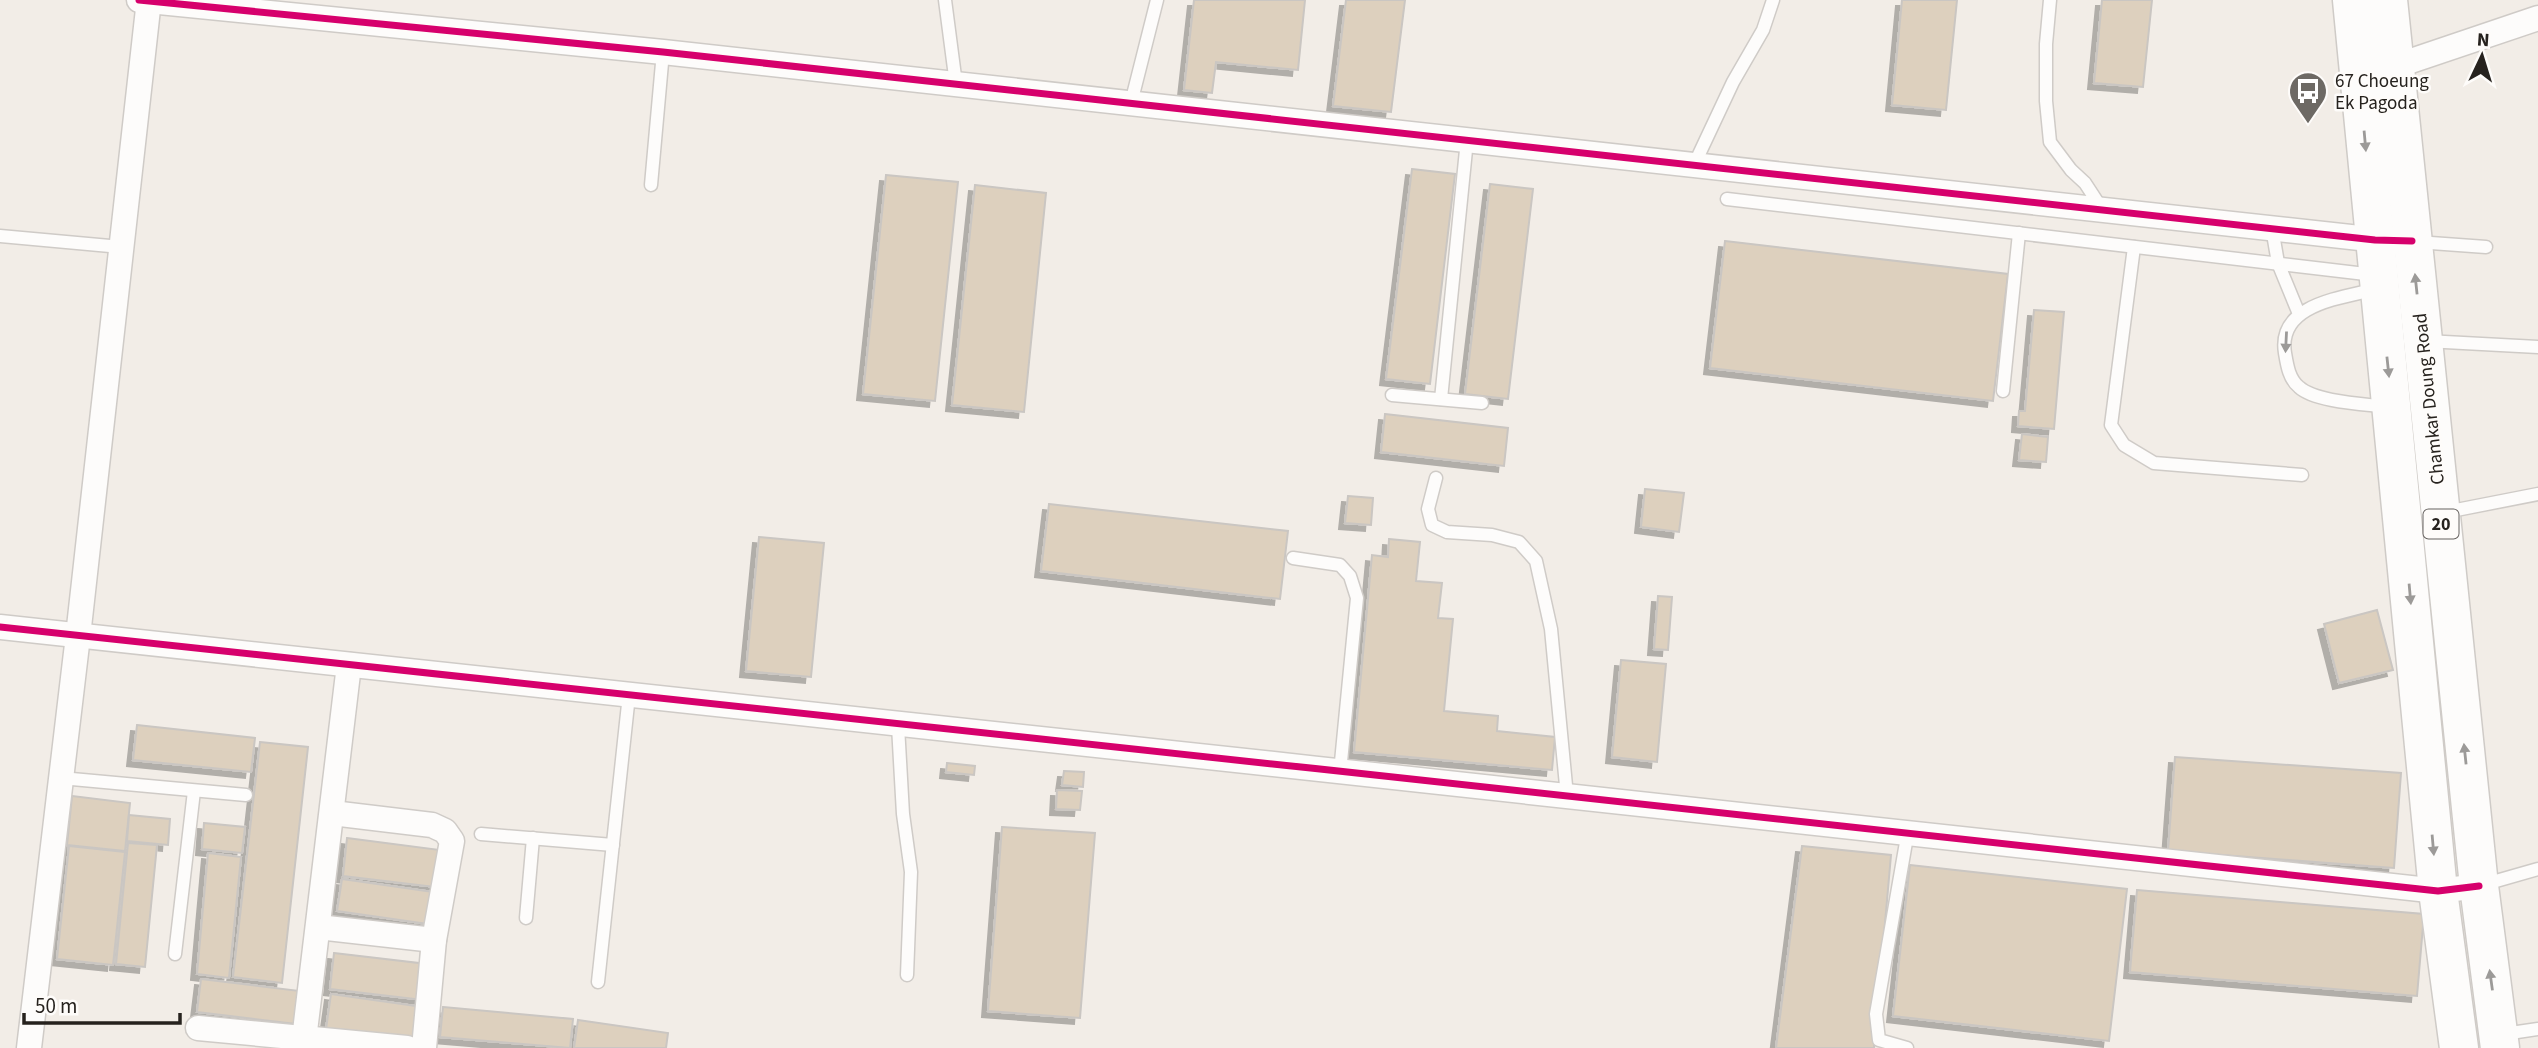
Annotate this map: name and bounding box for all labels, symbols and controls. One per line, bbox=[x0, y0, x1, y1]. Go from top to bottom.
north arrow bbox=[2447, 21, 2517, 91]
text: N bbox=[2476, 27, 2490, 54]
place label: 67 Choeung Ek Pagoda bbox=[2335, 68, 2429, 117]
bus stop icon: 67 Choeung Ek Pagoda bbox=[2287, 70, 2329, 125]
one-way arrow bbox=[2360, 130, 2371, 152]
one-way arrow bbox=[2410, 273, 2421, 295]
street label: Chamkar Doung Road bbox=[2407, 312, 2452, 486]
one-way arrow bbox=[2280, 331, 2291, 353]
one-way arrow bbox=[2383, 357, 2394, 379]
road number: 20 bbox=[2424, 510, 2458, 538]
one-way arrow bbox=[2405, 583, 2416, 605]
one-way arrow bbox=[2459, 743, 2470, 765]
one-way arrow bbox=[2428, 834, 2439, 856]
one-way arrow bbox=[2486, 969, 2497, 991]
scale bar bbox=[24, 982, 180, 1026]
text: 50 m bbox=[35, 991, 77, 1021]

